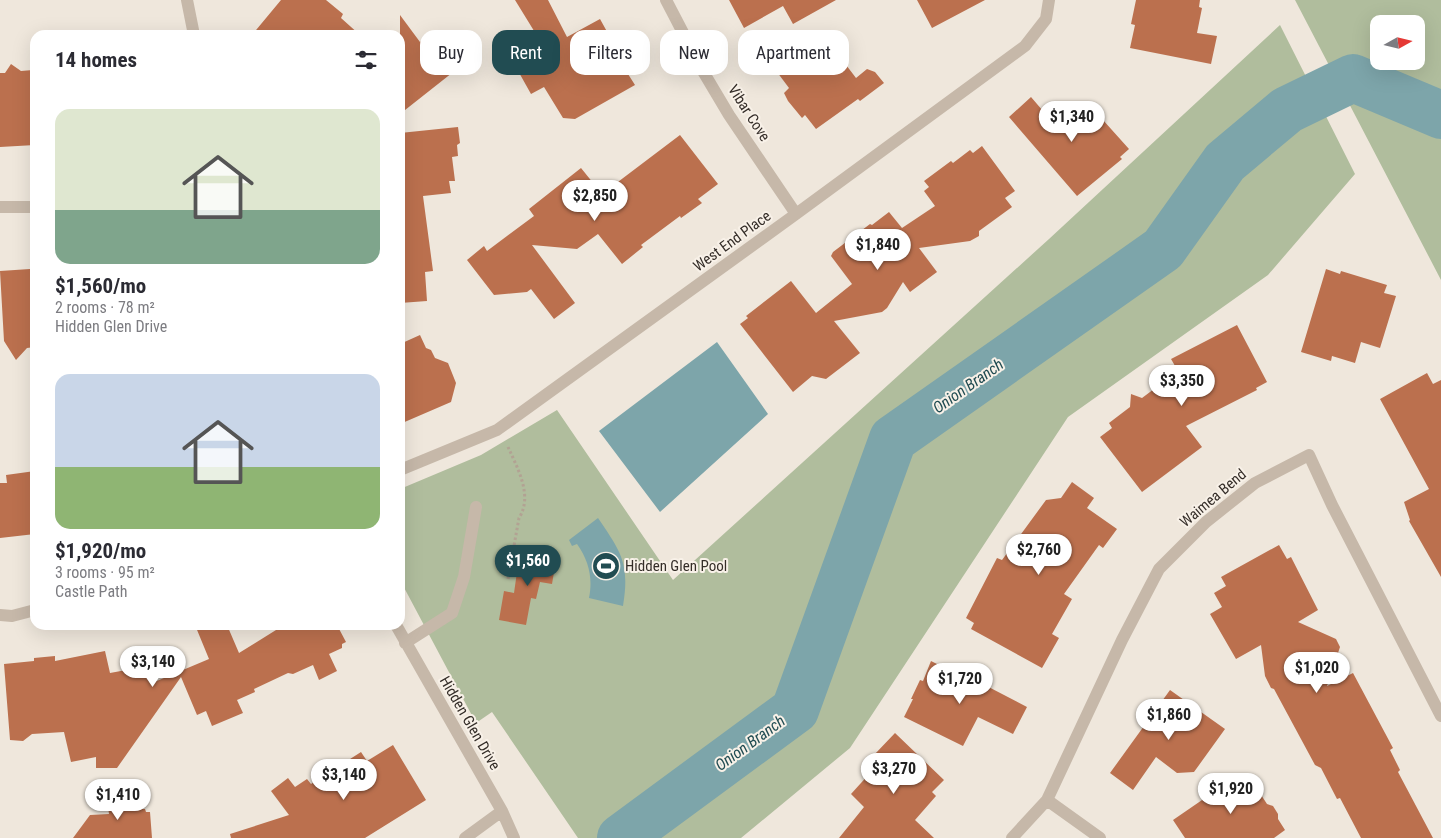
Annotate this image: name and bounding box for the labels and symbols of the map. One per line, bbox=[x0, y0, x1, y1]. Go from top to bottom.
north arrow bbox=[1370, 15, 1425, 70]
street label: Vibar Cove bbox=[724, 81, 774, 145]
pin: $1,340 bbox=[1031, 100, 1113, 143]
pin: $2,850 bbox=[554, 180, 636, 222]
street label: West End Place bbox=[690, 207, 774, 275]
pin: $1,840 bbox=[837, 228, 919, 271]
water label: Onion Branch bbox=[929, 355, 1007, 417]
pin: $3,350 bbox=[1141, 364, 1223, 407]
street label: Waimea Bend bbox=[1176, 465, 1250, 531]
pin: $2,760 bbox=[998, 534, 1080, 576]
pin: $1,560 bbox=[487, 544, 569, 587]
sports icon: Hidden Glen Pool bbox=[591, 551, 621, 581]
place label: Hidden Glen Pool bbox=[625, 557, 727, 575]
pin: $3,140 bbox=[112, 646, 194, 688]
pin: $1,020 bbox=[1276, 652, 1358, 694]
pin: $1,720 bbox=[919, 662, 1001, 705]
street label: Hidden Glen Drive bbox=[436, 673, 504, 773]
pin: $1,860 bbox=[1128, 698, 1210, 741]
water label: Onion Branch bbox=[711, 711, 789, 775]
pin: $3,270 bbox=[853, 752, 935, 795]
pin: $3,140 bbox=[303, 758, 385, 801]
pin: $1,920 bbox=[1190, 772, 1272, 815]
pin: $1,410 bbox=[77, 778, 159, 821]

